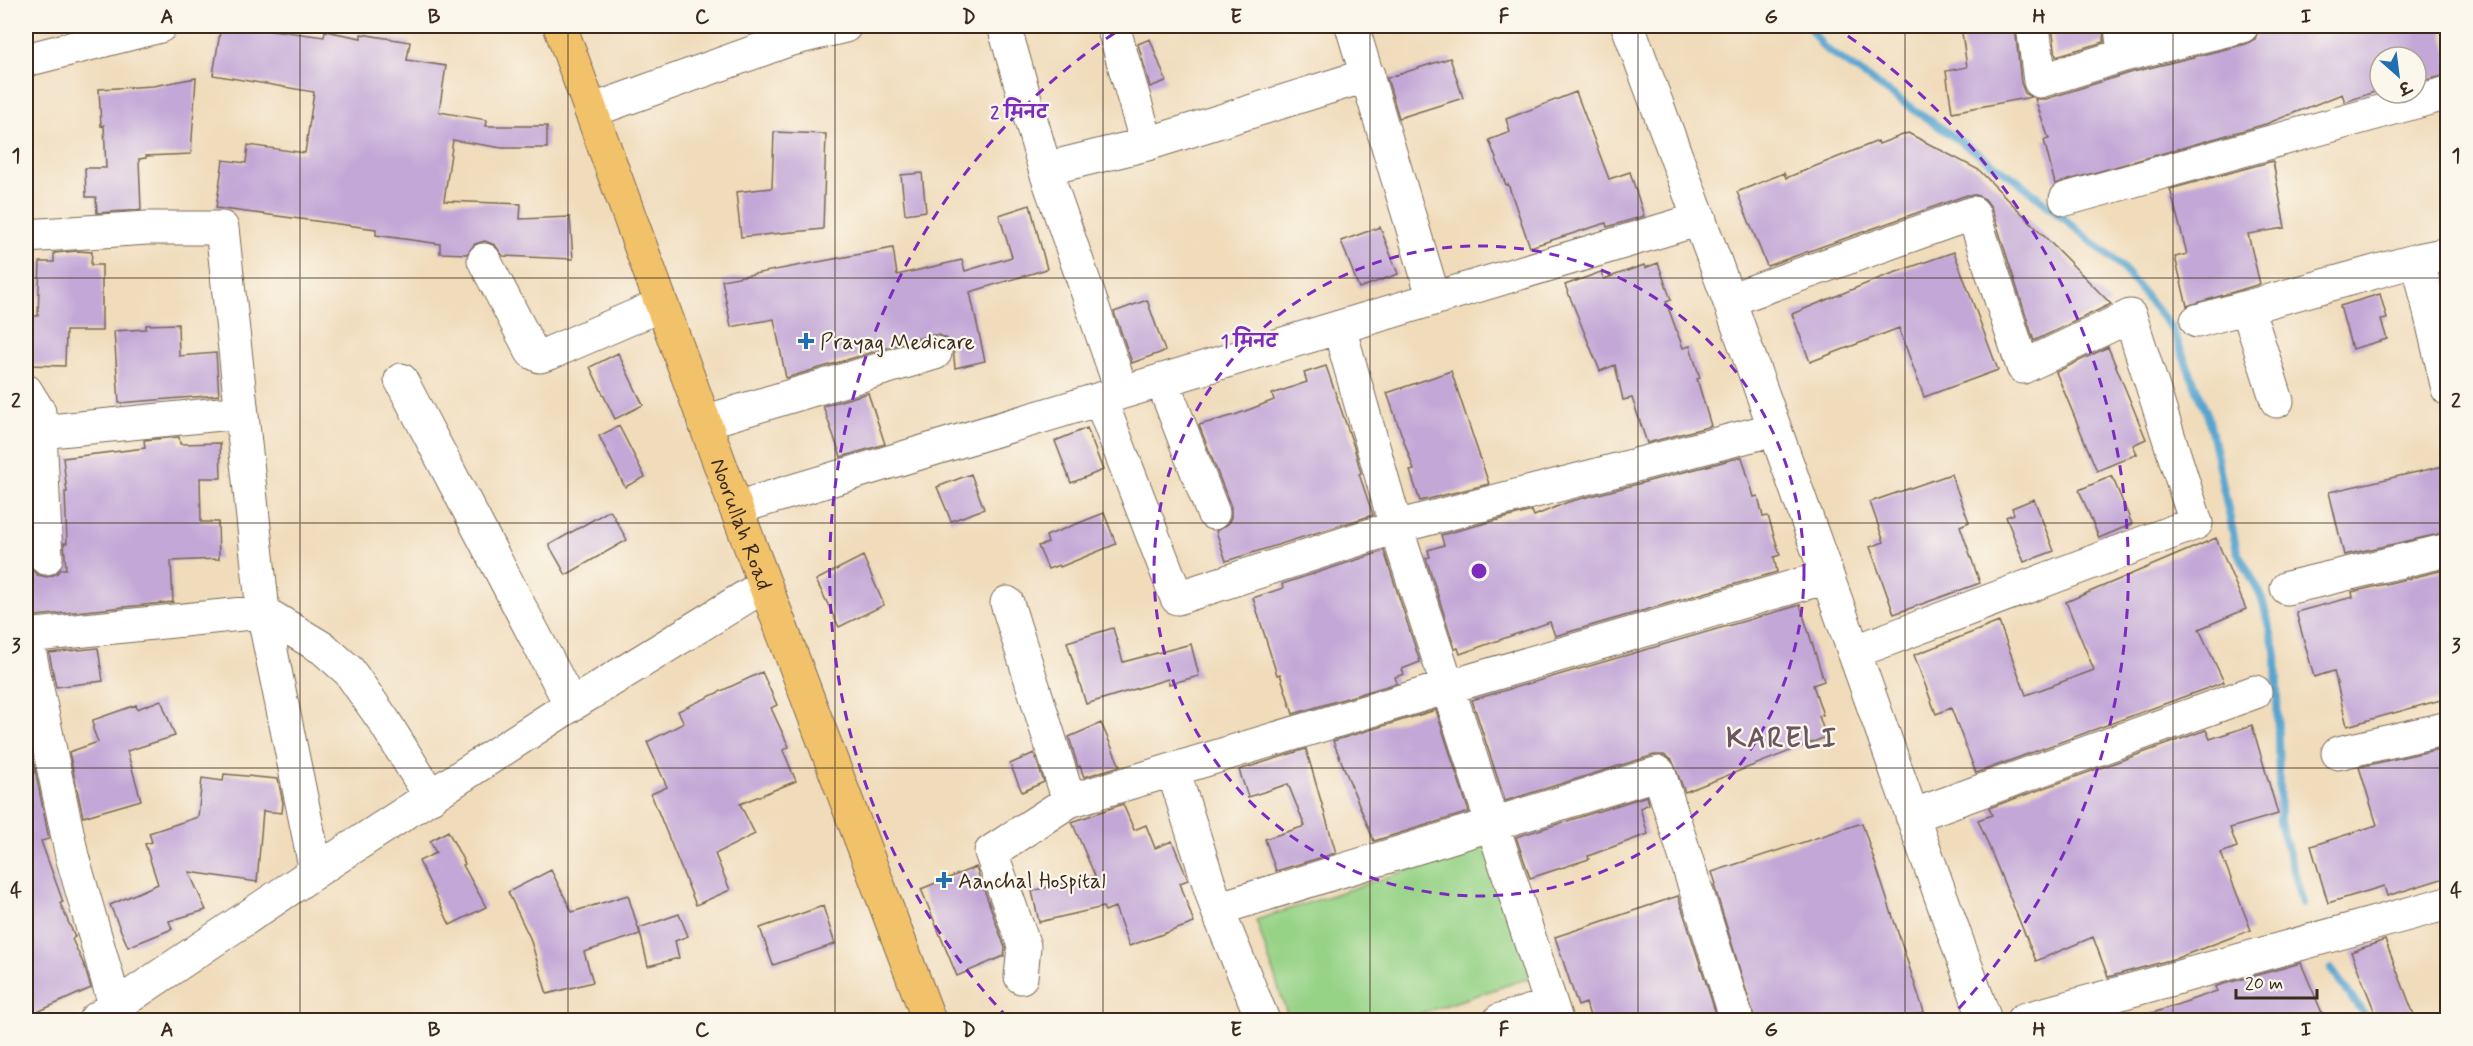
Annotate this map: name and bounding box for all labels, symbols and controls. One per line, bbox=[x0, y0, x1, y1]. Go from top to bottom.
text: A bbox=[160, 4, 174, 31]
text: B bbox=[428, 4, 441, 31]
text: C bbox=[695, 4, 710, 31]
text: D bbox=[962, 4, 976, 31]
text: E bbox=[1230, 4, 1242, 31]
text: F bbox=[1499, 4, 1510, 31]
text: G bbox=[1764, 4, 1778, 31]
text: H bbox=[2032, 4, 2046, 31]
text: I bbox=[2301, 4, 2311, 31]
north arrow bbox=[2368, 45, 2428, 105]
text: उ bbox=[2394, 74, 2416, 99]
text: 2 मिनट bbox=[990, 97, 1050, 125]
text: 1 bbox=[12, 143, 20, 170]
text: 1 bbox=[2452, 143, 2460, 170]
text: 1 मिनट bbox=[1221, 326, 1280, 354]
place label: Prayag Medicare bbox=[820, 329, 975, 358]
marker: Prayag Medicare bbox=[797, 332, 815, 350]
text: 2 bbox=[11, 388, 21, 415]
text: 2 bbox=[2451, 388, 2461, 415]
street label: Noorullah Road bbox=[703, 455, 778, 594]
centre of rings bbox=[1469, 561, 1489, 581]
text: 3 bbox=[11, 633, 21, 660]
text: 3 bbox=[2451, 633, 2461, 660]
district label: KARELI bbox=[1726, 721, 1838, 758]
place label: Aanchal Hospital bbox=[958, 868, 1106, 896]
marker: Aanchal Hospital bbox=[935, 871, 953, 889]
text: 4 bbox=[10, 878, 22, 905]
text: 4 bbox=[2450, 878, 2462, 905]
scale bar bbox=[2236, 962, 2317, 1000]
text: 20 m bbox=[2245, 972, 2283, 996]
text: A bbox=[160, 1017, 174, 1044]
text: B bbox=[428, 1017, 441, 1044]
text: C bbox=[695, 1017, 710, 1044]
text: D bbox=[962, 1017, 976, 1044]
text: E bbox=[1230, 1017, 1242, 1044]
text: F bbox=[1499, 1017, 1510, 1044]
text: G bbox=[1764, 1017, 1778, 1044]
text: H bbox=[2032, 1017, 2046, 1044]
text: I bbox=[2301, 1017, 2311, 1044]

